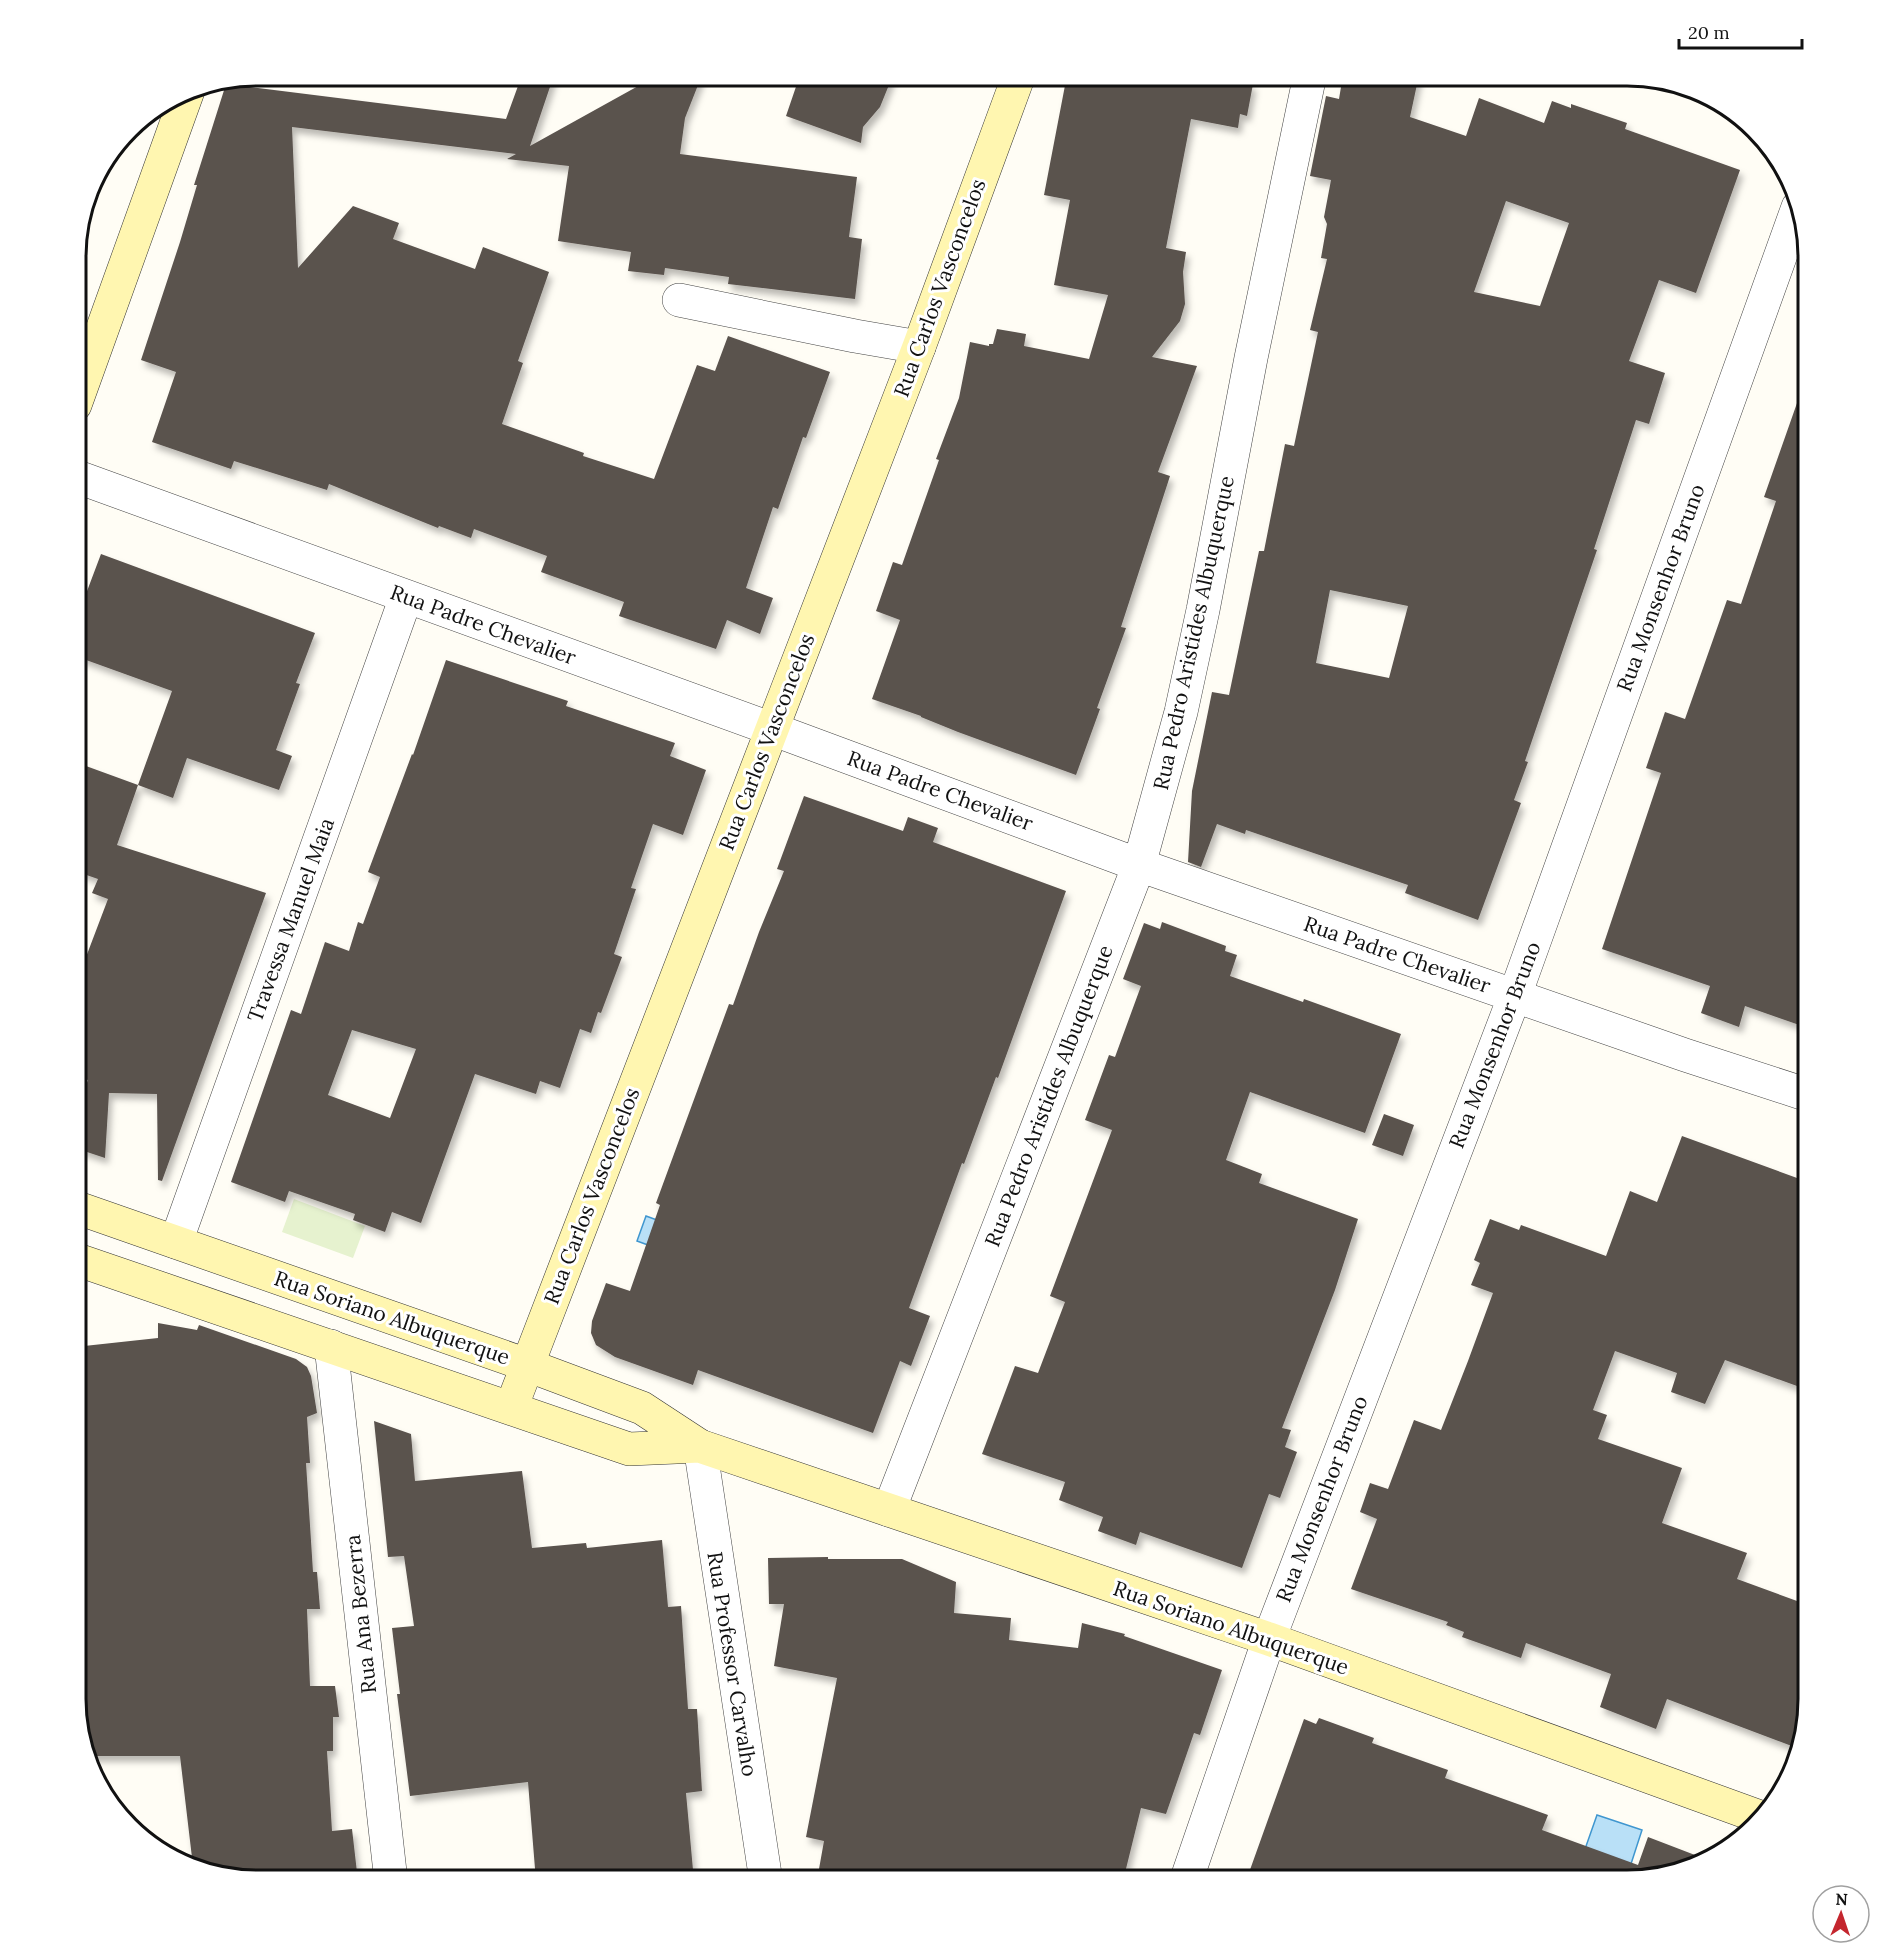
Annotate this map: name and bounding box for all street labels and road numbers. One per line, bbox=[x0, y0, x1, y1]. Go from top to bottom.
street label: Rua Carlos Vasconcelos bbox=[888, 175, 992, 400]
street label: Rua Pedro Aristides Albuquerque bbox=[1147, 473, 1240, 793]
street label: Rua Monsenhor Bruno bbox=[1610, 480, 1711, 695]
street label: Rua Padre Chevalier bbox=[387, 578, 580, 671]
street label: Rua Carlos Vasconcelos bbox=[713, 630, 820, 854]
street label: Rua Padre Chevalier bbox=[844, 744, 1037, 837]
street label: Travessa Manuel Maia bbox=[241, 814, 340, 1026]
street label: Rua Padre Chevalier bbox=[1300, 910, 1494, 999]
street label: Rua Monsenhor Bruno bbox=[1443, 938, 1546, 1152]
street label: Rua Pedro Aristides Albuquerque bbox=[978, 941, 1119, 1250]
street label: Rua Carlos Vasconcelos bbox=[538, 1084, 645, 1308]
street label: Rua Soriano Albuquerque bbox=[271, 1265, 513, 1371]
street label: Rua Monsenhor Bruno bbox=[1270, 1392, 1373, 1606]
street label: Rua Ana Bezerra bbox=[339, 1533, 382, 1695]
street label: Rua Professor Carvalho bbox=[701, 1550, 764, 1778]
street label: Rua Soriano Albuquerque bbox=[1110, 1575, 1352, 1681]

